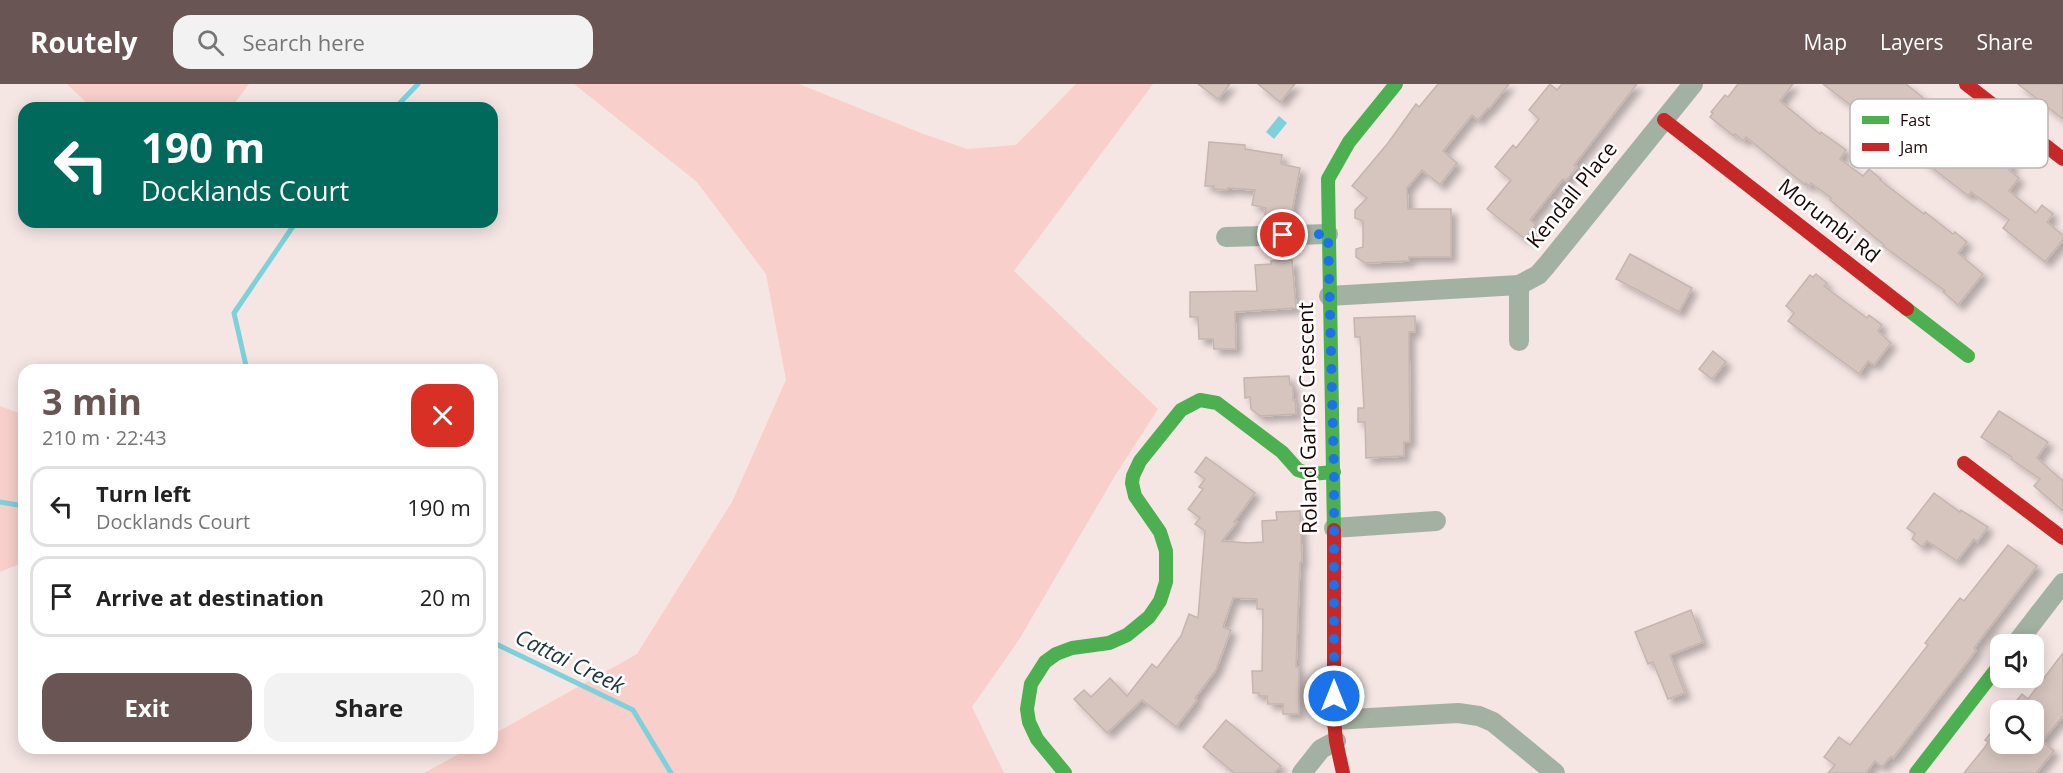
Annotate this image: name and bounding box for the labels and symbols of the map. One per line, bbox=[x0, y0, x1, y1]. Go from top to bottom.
legend bbox=[1850, 99, 2048, 168]
text: Fast bbox=[1900, 109, 1931, 131]
street label: Kendall Place bbox=[1520, 135, 1623, 254]
text: Jam bbox=[1898, 136, 1928, 158]
street label: Morumbi Rd bbox=[1773, 172, 1886, 269]
pin bbox=[1257, 209, 1308, 260]
street label: Roland Garros Crescent bbox=[1291, 302, 1323, 534]
water label: Cattai Creek bbox=[511, 621, 631, 700]
position arrow bbox=[1302, 664, 1366, 728]

